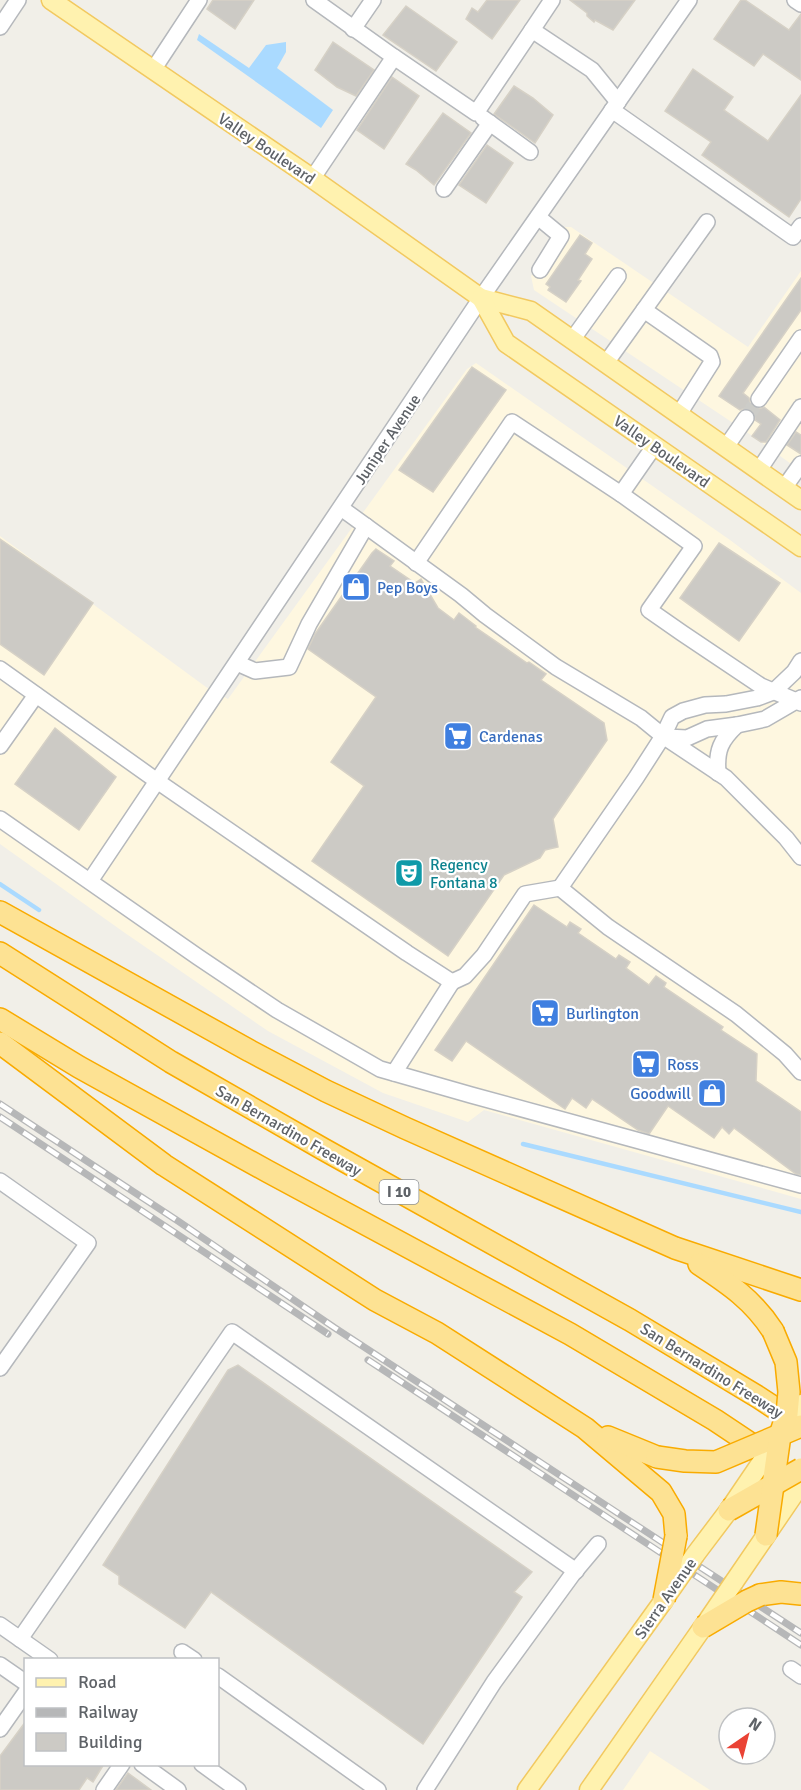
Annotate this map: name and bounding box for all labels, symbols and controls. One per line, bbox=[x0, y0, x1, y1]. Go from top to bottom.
street label: Valley Boulevard bbox=[214, 109, 319, 189]
street label: Juniper Avenue bbox=[350, 390, 425, 489]
street label: Valley Boulevard bbox=[609, 411, 714, 492]
shop icon: Pep Boys bbox=[340, 571, 372, 603]
place label: Pep Boys bbox=[377, 578, 438, 598]
supermarket icon: Cardenas bbox=[442, 720, 474, 752]
place label: Cardenas bbox=[479, 727, 543, 747]
place label: Regency Fontana 8 bbox=[430, 855, 498, 893]
theatre icon: Regency Fontana 8 bbox=[393, 857, 425, 889]
supermarket icon: Burlington bbox=[529, 997, 561, 1029]
place label: Burlington bbox=[566, 1004, 639, 1024]
supermarket icon: Ross bbox=[630, 1048, 662, 1080]
place label: Ross bbox=[667, 1055, 699, 1075]
shop icon: Goodwill bbox=[696, 1077, 728, 1109]
street label: San Bernardino Freeway bbox=[212, 1081, 365, 1181]
place label: Goodwill bbox=[630, 1084, 691, 1104]
road number: I 10 bbox=[380, 1180, 418, 1204]
street label: San Bernardino Freeway bbox=[636, 1319, 787, 1423]
street label: Sierra Avenue bbox=[631, 1554, 701, 1643]
legend bbox=[24, 1658, 219, 1766]
text: Road bbox=[78, 1671, 117, 1693]
text: Railway bbox=[78, 1701, 139, 1723]
north arrow bbox=[717, 1706, 777, 1766]
text: N bbox=[745, 1713, 765, 1736]
text: Building bbox=[78, 1731, 142, 1753]

